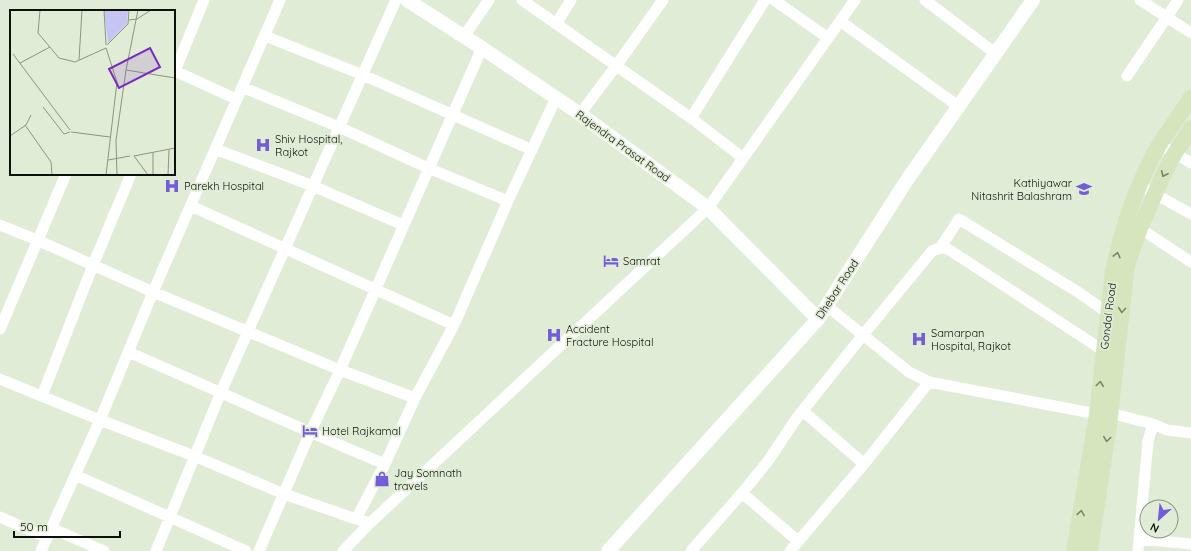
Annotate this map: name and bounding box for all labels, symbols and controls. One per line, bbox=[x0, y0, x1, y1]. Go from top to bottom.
inset map bbox=[10, 10, 175, 175]
street label: Rajendra Prasat Road bbox=[573, 107, 673, 185]
place label: Shiv Hospital, Rajkot bbox=[275, 132, 342, 159]
hospital icon: Shiv Hospital, Rajkot bbox=[254, 136, 272, 154]
one-way arrow bbox=[1161, 169, 1169, 177]
place label: Kathiyawar Nitashrit Balashram bbox=[971, 176, 1073, 203]
hospital icon: Parekh Hospital bbox=[163, 177, 181, 195]
place label: Parekh Hospital bbox=[184, 179, 264, 193]
school or university icon: Kathiyawar Nitashrit Balashram bbox=[1075, 180, 1093, 198]
hotel icon: Samrat bbox=[602, 252, 620, 270]
one-way arrow bbox=[1112, 252, 1120, 258]
place label: Samrat bbox=[623, 254, 661, 268]
street label: Dhebar Road bbox=[813, 257, 861, 321]
street label: Gondal Road bbox=[1097, 282, 1119, 350]
one-way arrow bbox=[1118, 307, 1127, 313]
place label: Accident Fracture Hospital bbox=[566, 322, 653, 349]
hospital icon: Accident Fracture Hospital bbox=[545, 326, 563, 344]
place label: Samarpan Hospital, Rajkot bbox=[931, 326, 1011, 353]
hospital icon: Samarpan Hospital, Rajkot bbox=[910, 330, 928, 348]
one-way arrow bbox=[1095, 381, 1104, 387]
hotel icon: Hotel Rajkamal bbox=[301, 422, 319, 440]
place label: Hotel Rajkamal bbox=[322, 424, 401, 438]
one-way arrow bbox=[1103, 436, 1112, 442]
place label: Jay Somnath travels bbox=[394, 466, 462, 493]
shop icon: Jay Somnath travels bbox=[373, 470, 391, 488]
north arrow bbox=[1139, 499, 1179, 539]
one-way arrow bbox=[1076, 509, 1085, 516]
scale bar bbox=[14, 513, 120, 539]
text: 50 m bbox=[20, 519, 48, 534]
text: N bbox=[1148, 520, 1161, 536]

